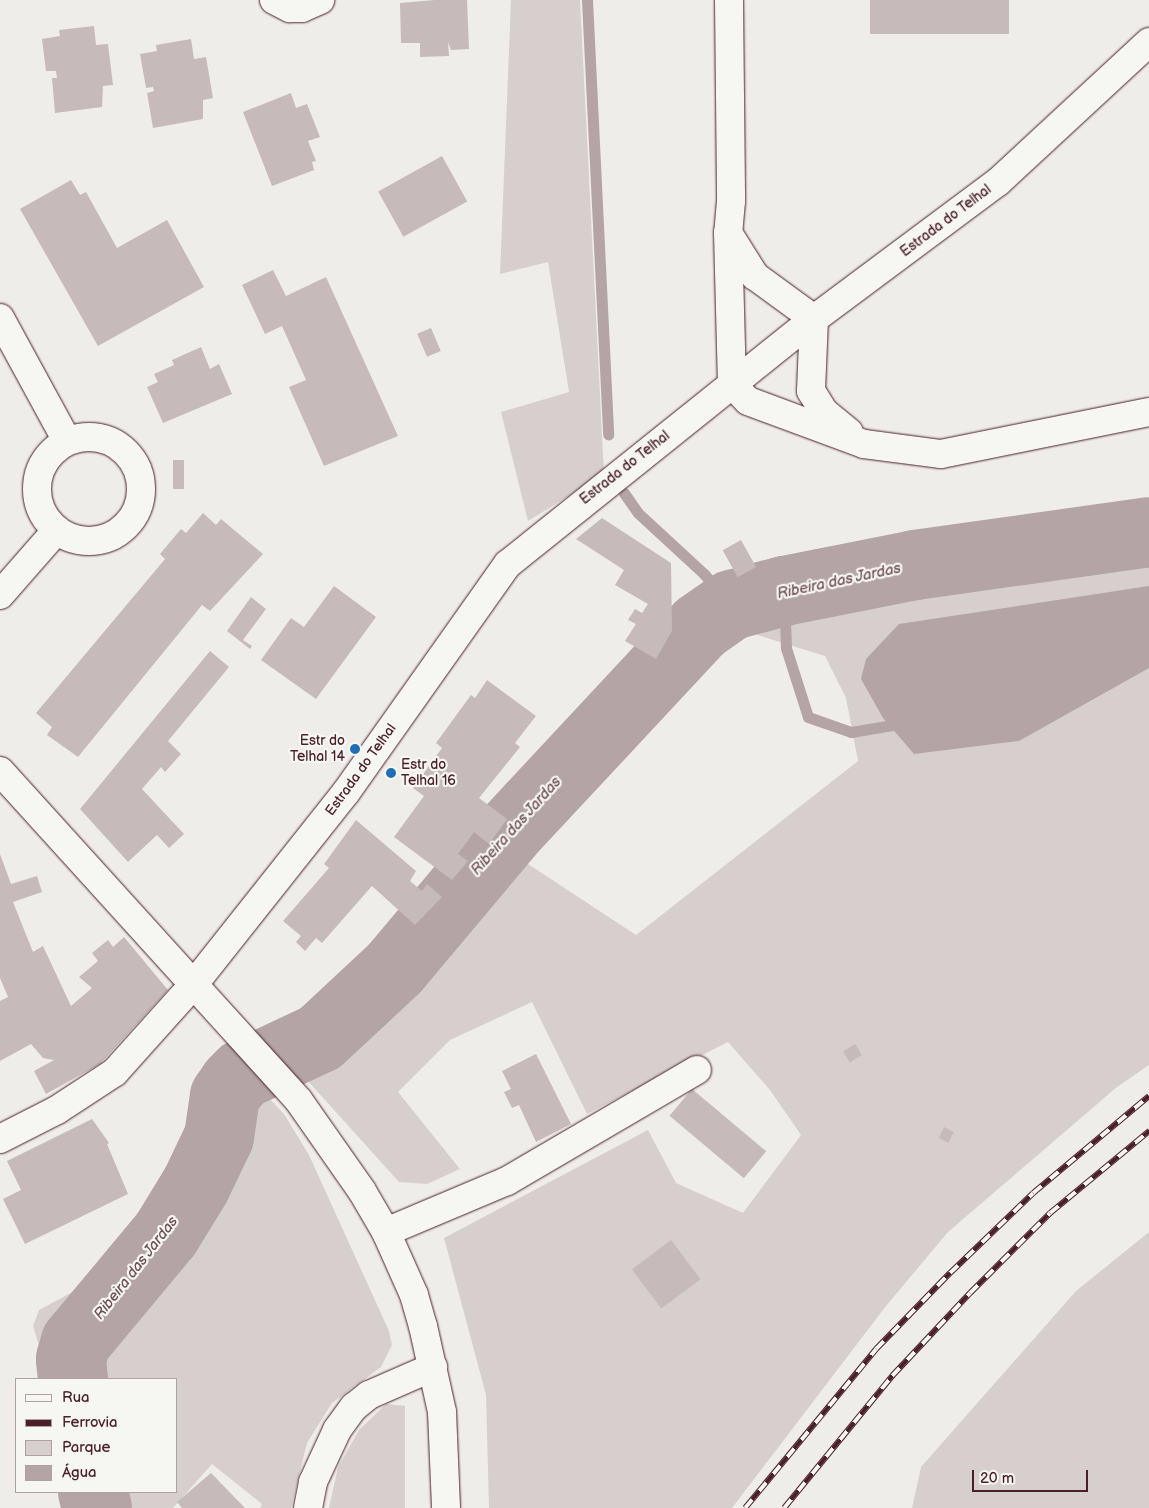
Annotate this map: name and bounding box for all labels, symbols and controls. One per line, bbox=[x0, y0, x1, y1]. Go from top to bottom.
street label: Estrada do Telhal bbox=[897, 181, 995, 261]
street label: Estrada do Telhal bbox=[577, 428, 673, 508]
water label: Ribeira das Jardas bbox=[775, 559, 903, 603]
street label: Estrada do Telhal bbox=[322, 721, 400, 819]
place label: Estr do Telhal 14 bbox=[290, 733, 345, 766]
marker: Estr do Telhal 14 bbox=[349, 743, 361, 755]
place label: Estr do Telhal 16 bbox=[401, 757, 456, 790]
marker: Estr do Telhal 16 bbox=[385, 767, 397, 779]
water label: Ribeira das Jardas bbox=[467, 773, 565, 879]
water label: Ribeira das Jardas bbox=[90, 1213, 182, 1323]
legend bbox=[15, 1378, 178, 1493]
text: Rua bbox=[62, 1388, 90, 1407]
text: Ferrovia bbox=[62, 1413, 118, 1432]
text: Parque bbox=[62, 1438, 110, 1457]
scale bar bbox=[974, 1460, 1090, 1492]
text: Água bbox=[62, 1463, 97, 1482]
text: 20 m bbox=[980, 1469, 1014, 1488]

